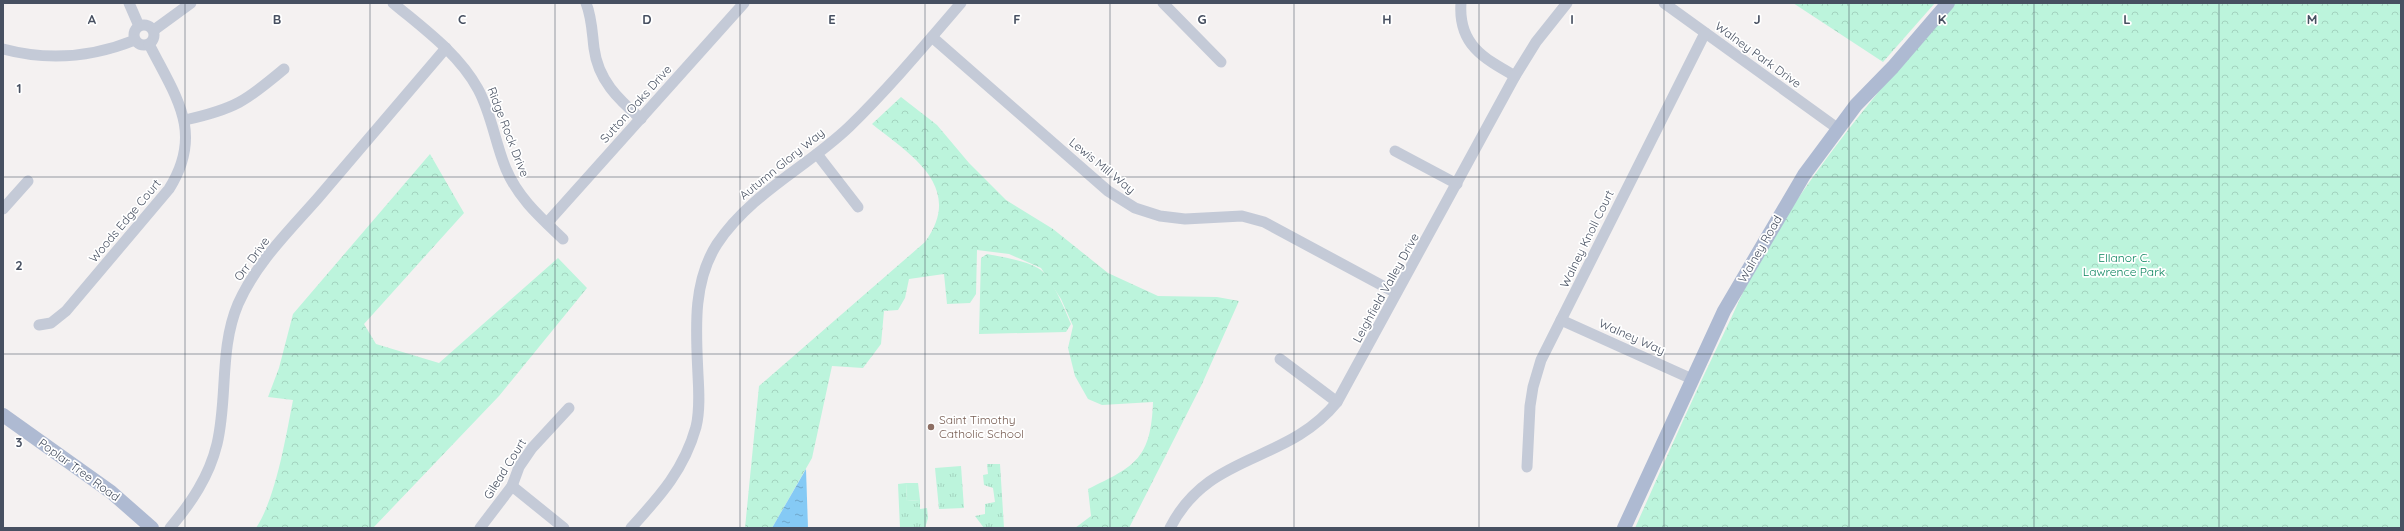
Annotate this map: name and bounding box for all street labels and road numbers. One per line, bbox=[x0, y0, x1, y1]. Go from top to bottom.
street label: Walney Park Drive bbox=[1712, 18, 1804, 91]
street label: Sutton Oaks Drive bbox=[597, 61, 675, 146]
street label: Ridge Rock Drive bbox=[484, 85, 533, 179]
street label: Autumn Glory Way bbox=[736, 125, 827, 202]
street label: Lewis Mill Way bbox=[1066, 134, 1138, 197]
street label: Woods Edge Court bbox=[85, 176, 164, 265]
street label: Walney Knoll Court bbox=[1556, 187, 1617, 290]
street label: Walney Road bbox=[1734, 213, 1785, 285]
street label: Leighfield Valley Drive bbox=[1349, 230, 1422, 345]
street label: Orr Drive bbox=[231, 234, 273, 284]
street label: Walney Way bbox=[1597, 315, 1668, 358]
street label: Poplar Tree Road bbox=[36, 435, 123, 504]
street label: Gilead Court bbox=[480, 436, 529, 502]

